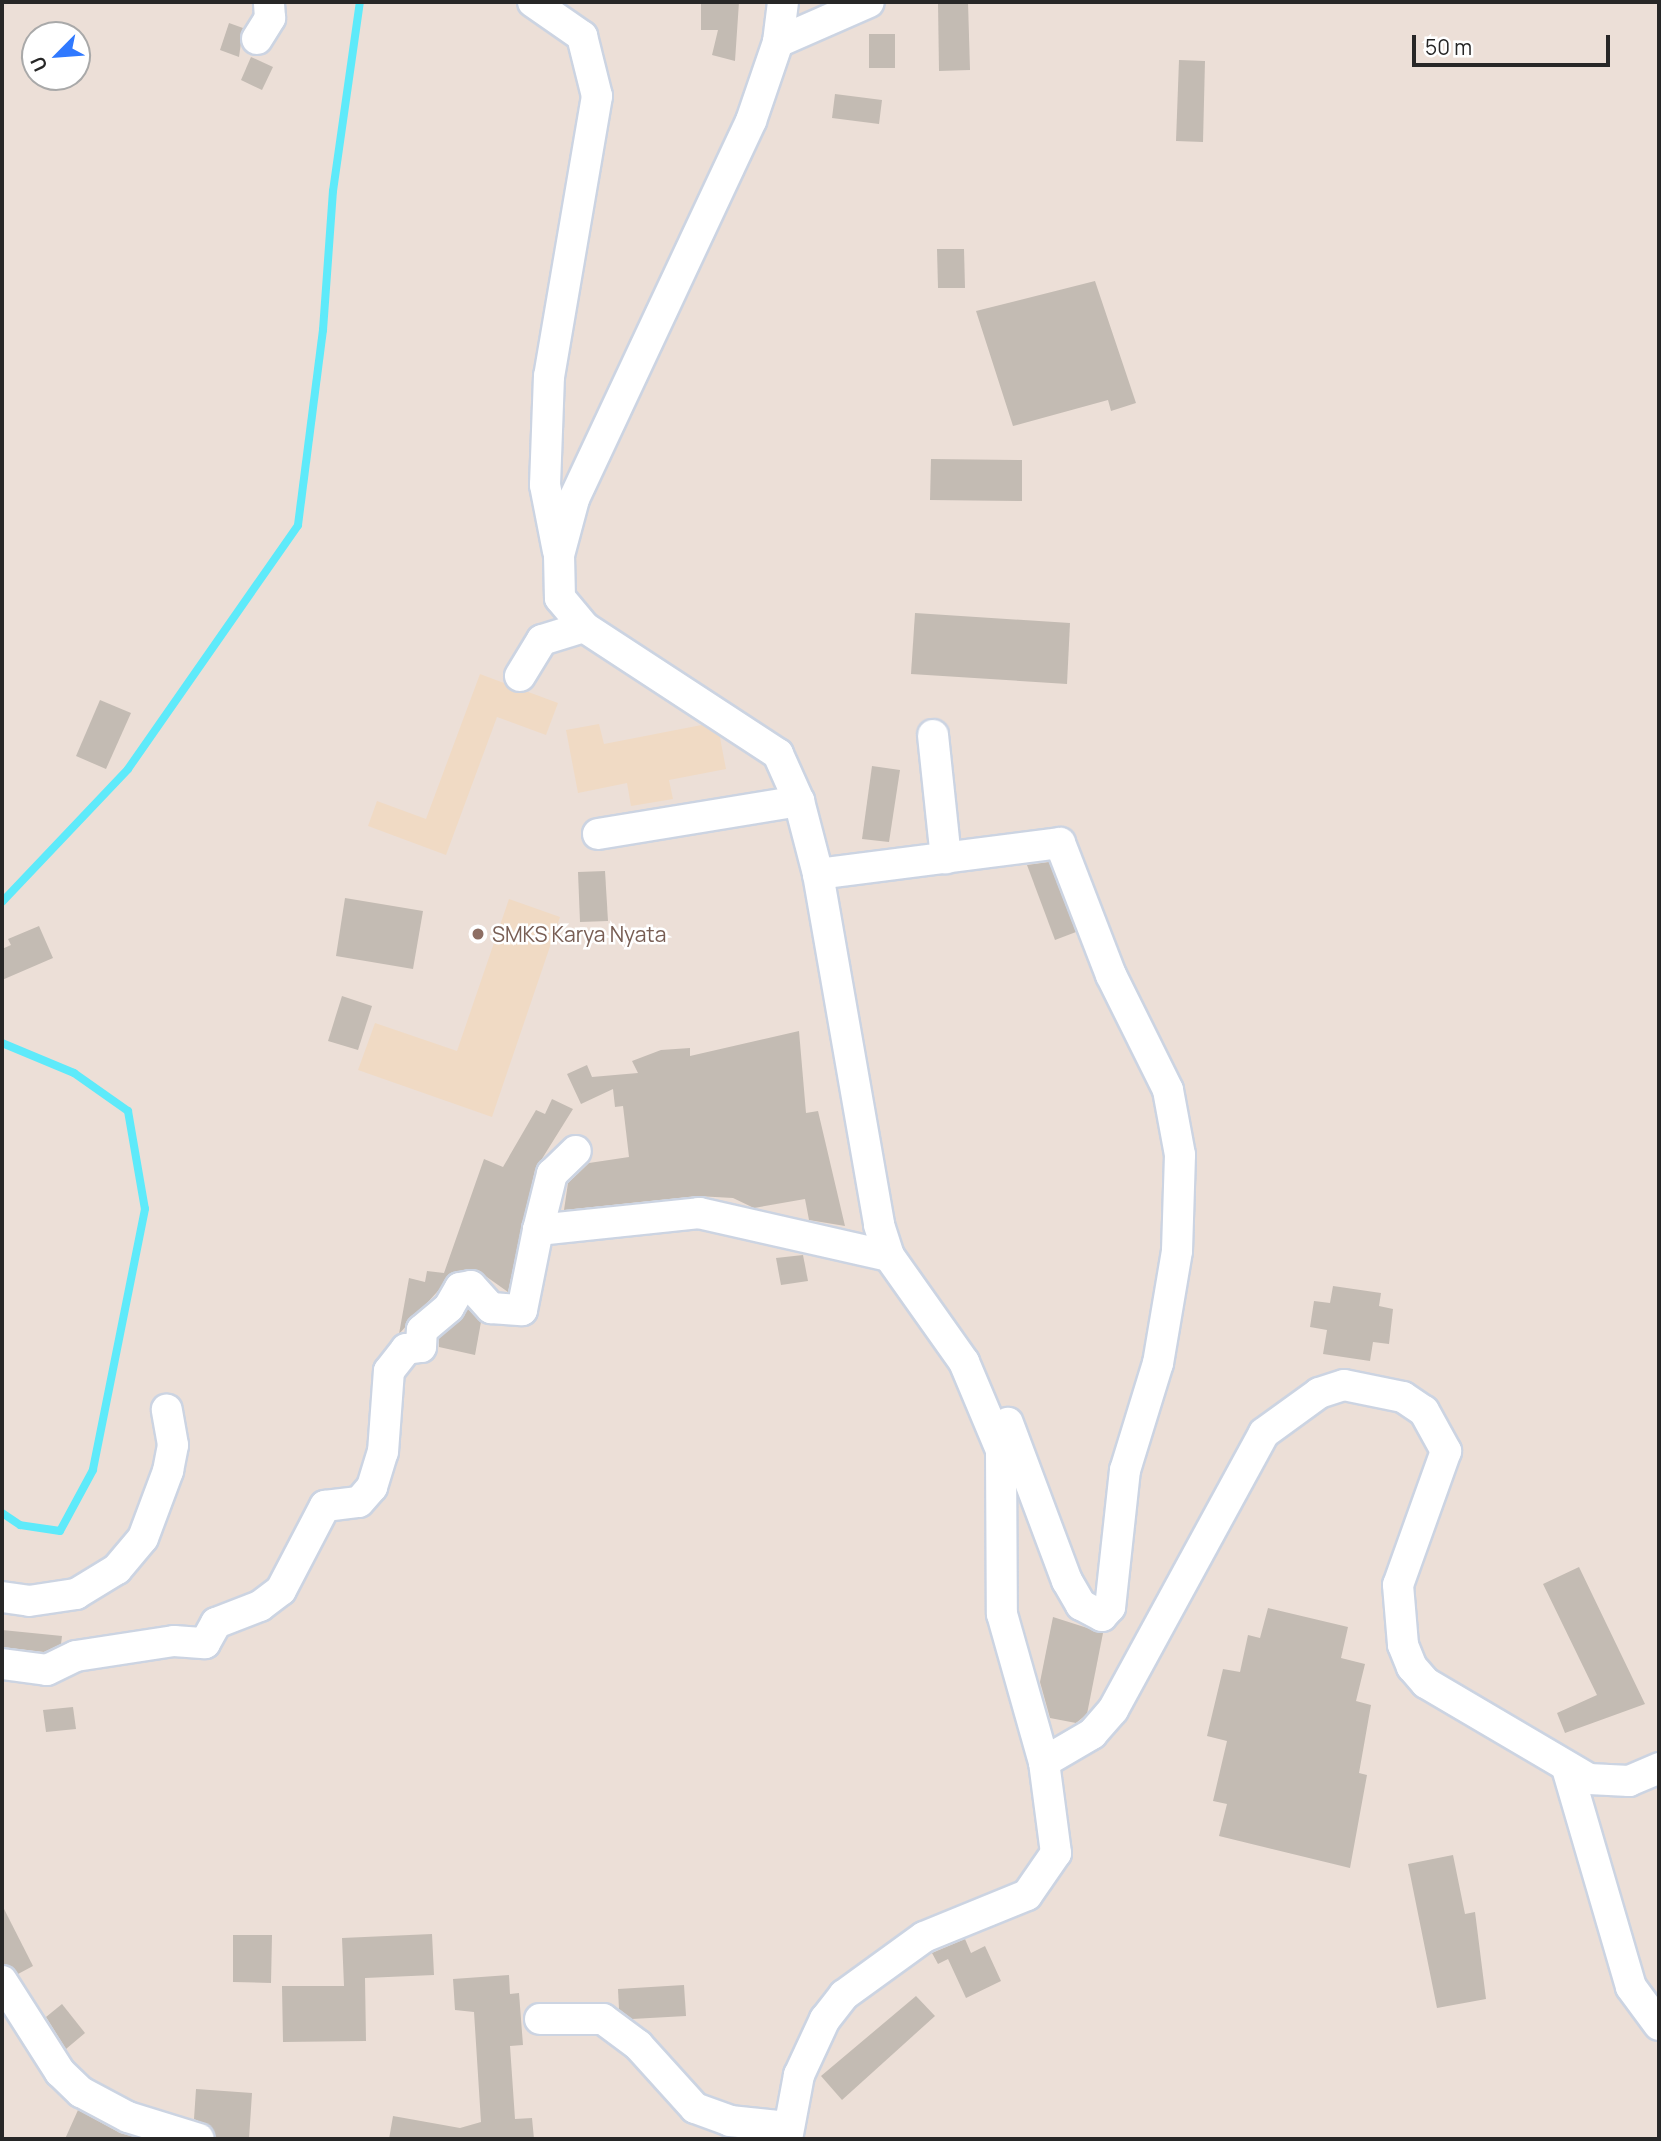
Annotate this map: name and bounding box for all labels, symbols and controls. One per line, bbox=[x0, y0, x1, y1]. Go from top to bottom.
north arrow bbox=[21, 21, 91, 91]
scale bar bbox=[1416, 21, 1614, 65]
text: 50 m bbox=[1425, 33, 1472, 61]
text: U bbox=[24, 52, 53, 76]
place label: SMKS Karya Nyata bbox=[492, 921, 666, 947]
marker: SMKS Karya Nyata bbox=[470, 926, 486, 942]

